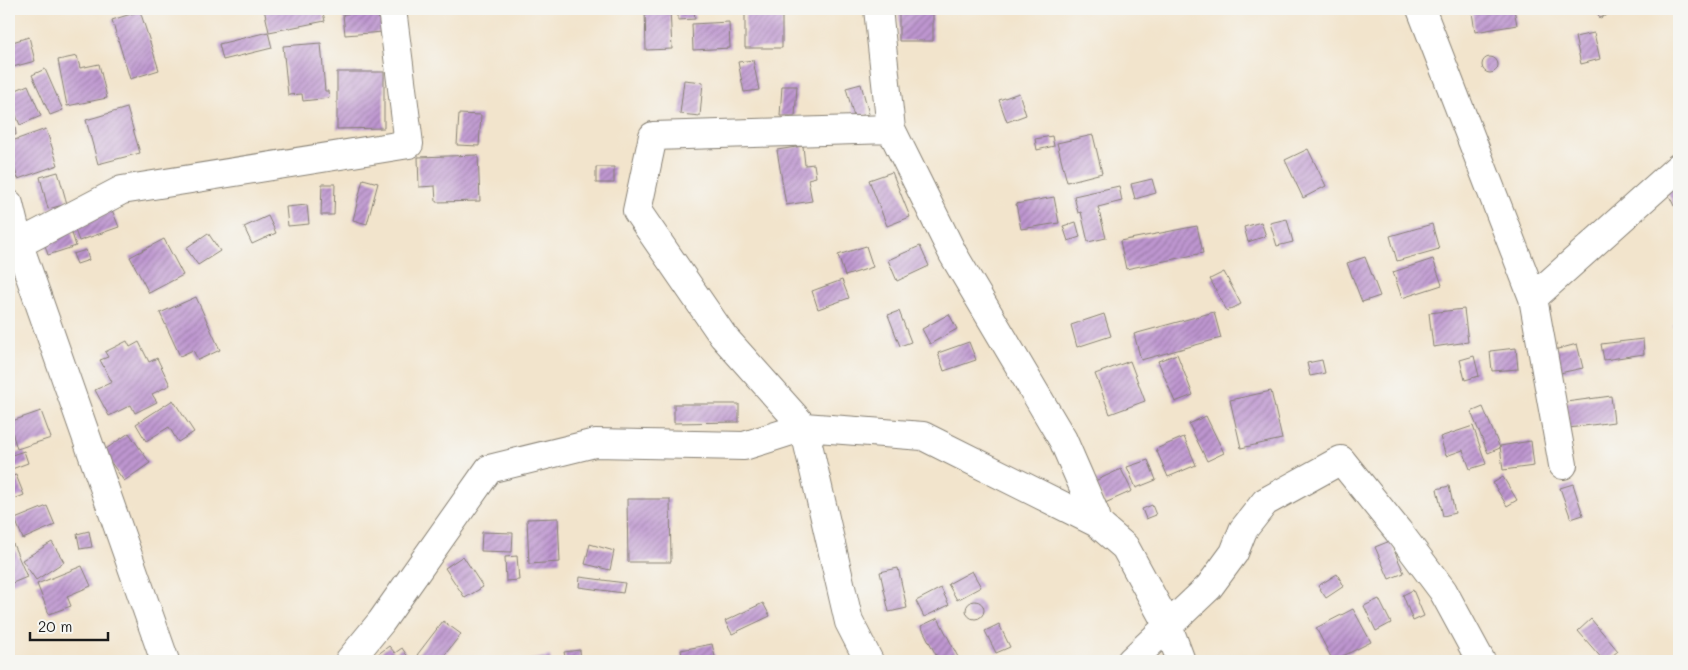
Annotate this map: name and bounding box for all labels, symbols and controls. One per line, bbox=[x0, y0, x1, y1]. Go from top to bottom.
scale bar bbox=[30, 610, 108, 642]
text: 20 m bbox=[38, 616, 72, 636]

